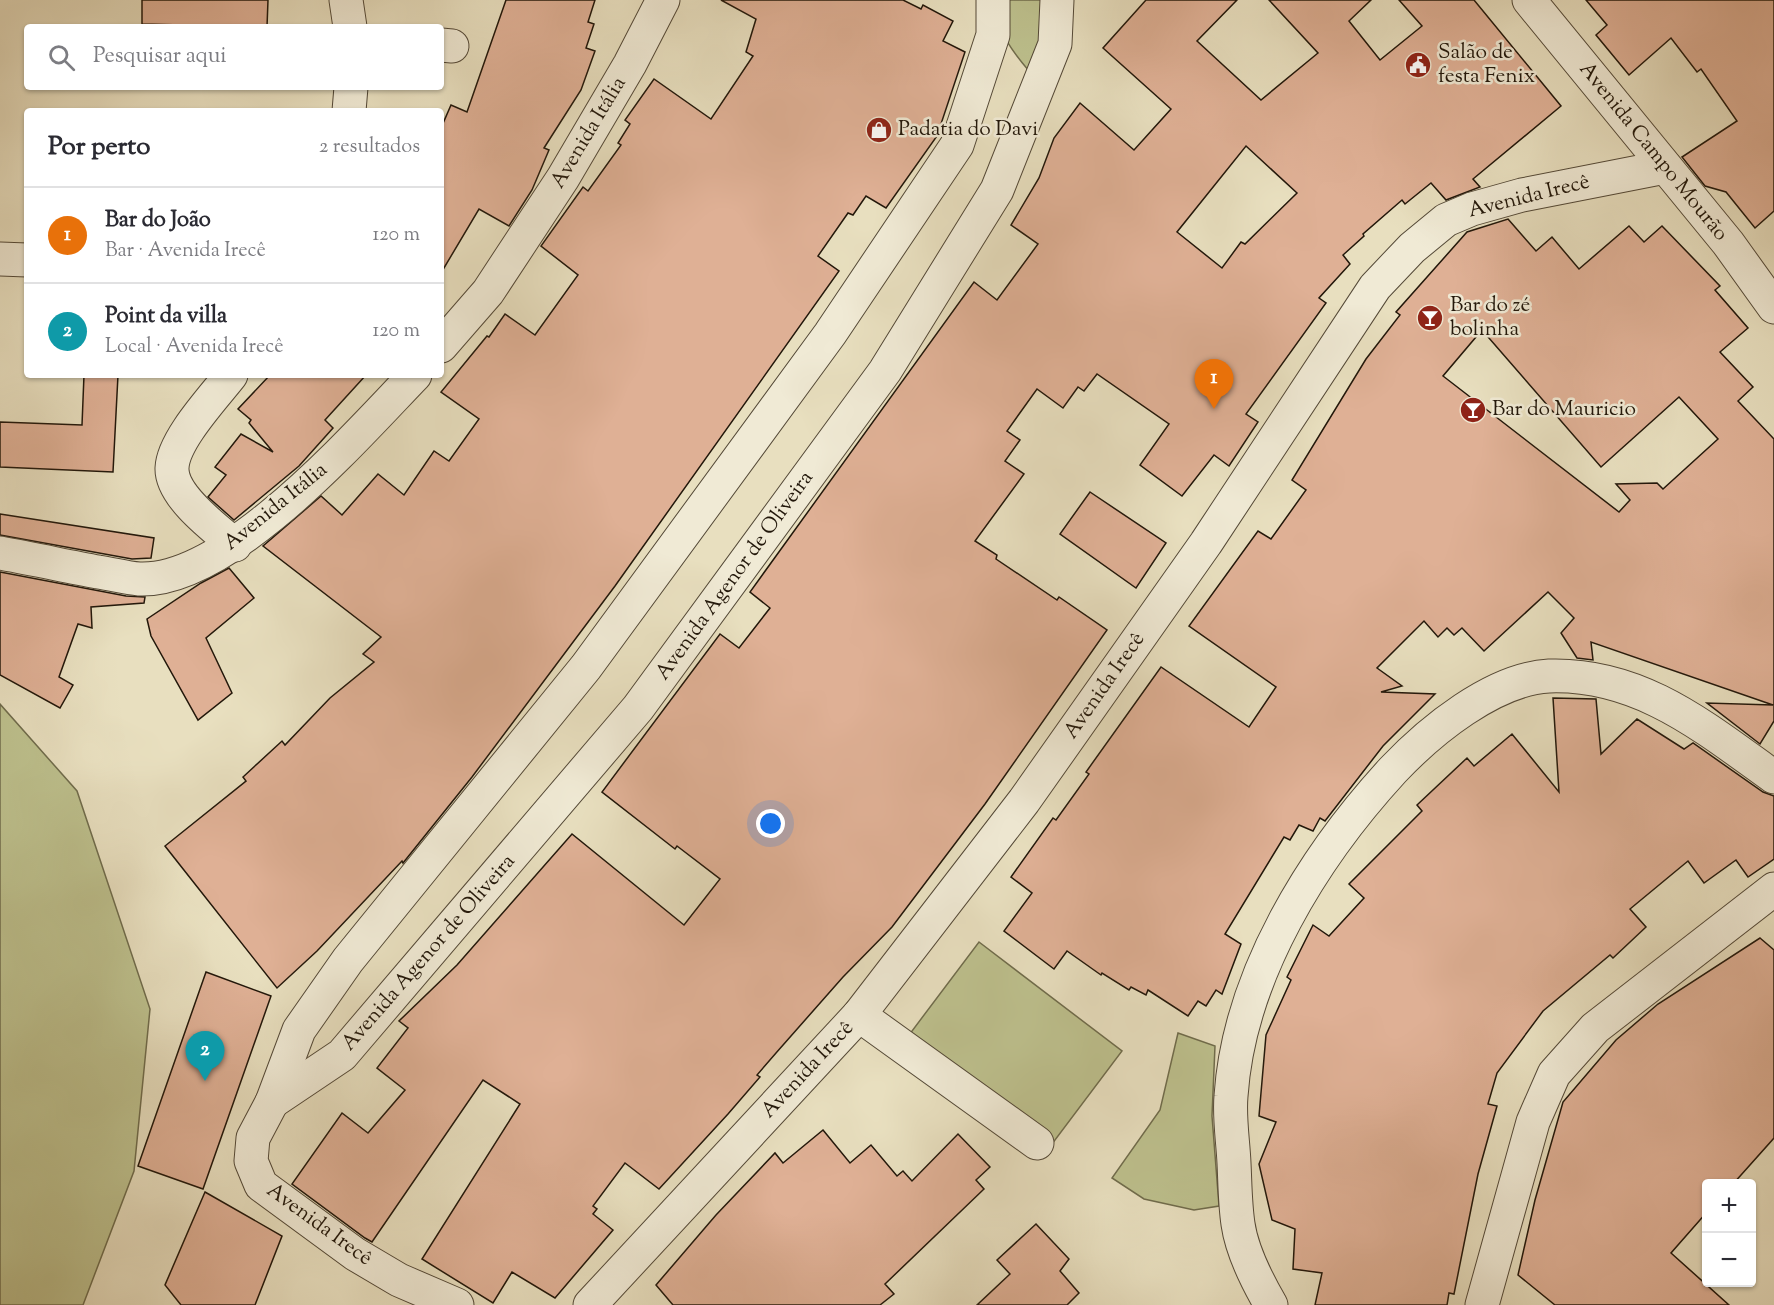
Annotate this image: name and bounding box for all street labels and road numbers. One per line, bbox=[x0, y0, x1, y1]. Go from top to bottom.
street label: Avenida Campo Mourão bbox=[1571, 56, 1735, 248]
street label: Avenida Itália bbox=[544, 71, 634, 195]
street label: Avenida Irecê bbox=[1465, 167, 1593, 227]
street label: Avenida Itália bbox=[218, 456, 334, 558]
street label: Avenida Agenor de Oliveira bbox=[649, 465, 821, 687]
street label: Avenida Irecê bbox=[1057, 627, 1153, 745]
street label: Avenida Agenor de Oliveira bbox=[335, 848, 523, 1058]
street label: Avenida Irecê bbox=[755, 1014, 861, 1126]
street label: Avenida Irecê bbox=[260, 1176, 378, 1274]

